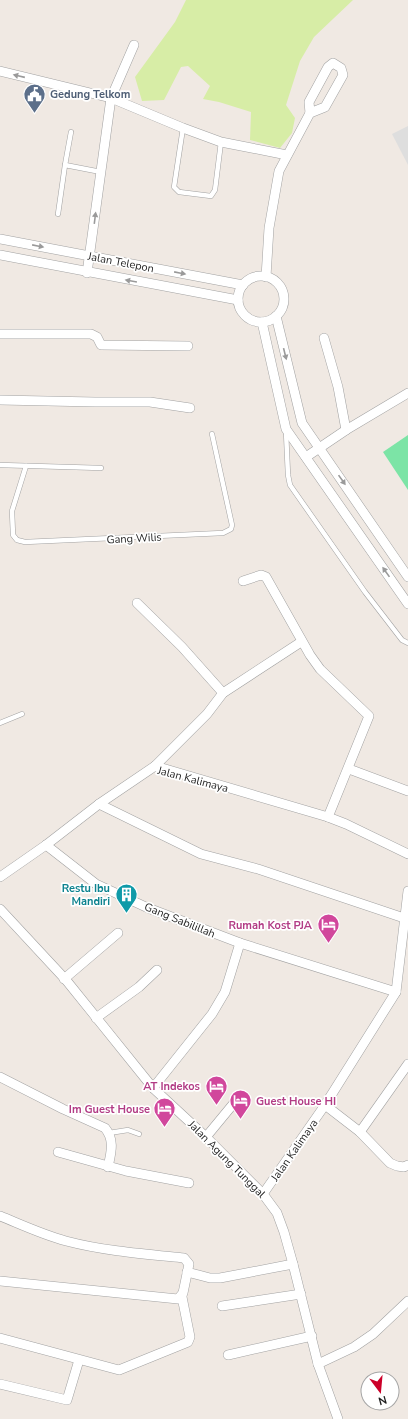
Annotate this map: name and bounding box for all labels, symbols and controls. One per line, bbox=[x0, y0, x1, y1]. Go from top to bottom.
one-way arrow bbox=[13, 72, 25, 78]
public building icon: Gedung Telkom bbox=[22, 81, 48, 114]
place label: Gedung Telkom bbox=[50, 87, 130, 102]
one-way arrow bbox=[92, 212, 98, 224]
one-way arrow bbox=[32, 244, 44, 250]
street label: Jalan Telepon bbox=[86, 249, 155, 276]
one-way arrow bbox=[174, 270, 186, 276]
one-way arrow bbox=[125, 277, 137, 283]
one-way arrow bbox=[282, 348, 288, 360]
one-way arrow bbox=[338, 475, 346, 485]
street label: Gang Wilis bbox=[106, 530, 162, 547]
one-way arrow bbox=[382, 567, 390, 577]
street label: Jalan Kalimaya bbox=[155, 763, 230, 796]
place label: Restu Ibu Mandiri bbox=[62, 881, 110, 909]
building icon: Restu Ibu Mandiri bbox=[113, 881, 139, 914]
street label: Gang Sabilillah bbox=[142, 899, 218, 942]
hotel icon: Rumah Kost PJA bbox=[315, 912, 341, 945]
place label: Rumah Kost PJA bbox=[228, 918, 313, 933]
hotel icon: AT Indekos bbox=[203, 1073, 229, 1106]
place label: AT Indekos bbox=[143, 1079, 200, 1094]
hotel icon: Guest House HI bbox=[228, 1088, 254, 1121]
place label: Guest House HI bbox=[256, 1094, 336, 1109]
hotel icon: Im Guest House bbox=[152, 1096, 178, 1129]
place label: Im Guest House bbox=[69, 1102, 150, 1117]
street label: Jalan Kalimaya bbox=[267, 1116, 321, 1185]
street label: Jalan Agung Tunggal bbox=[184, 1117, 269, 1202]
north arrow bbox=[360, 1371, 400, 1411]
text: N bbox=[377, 1392, 389, 1408]

